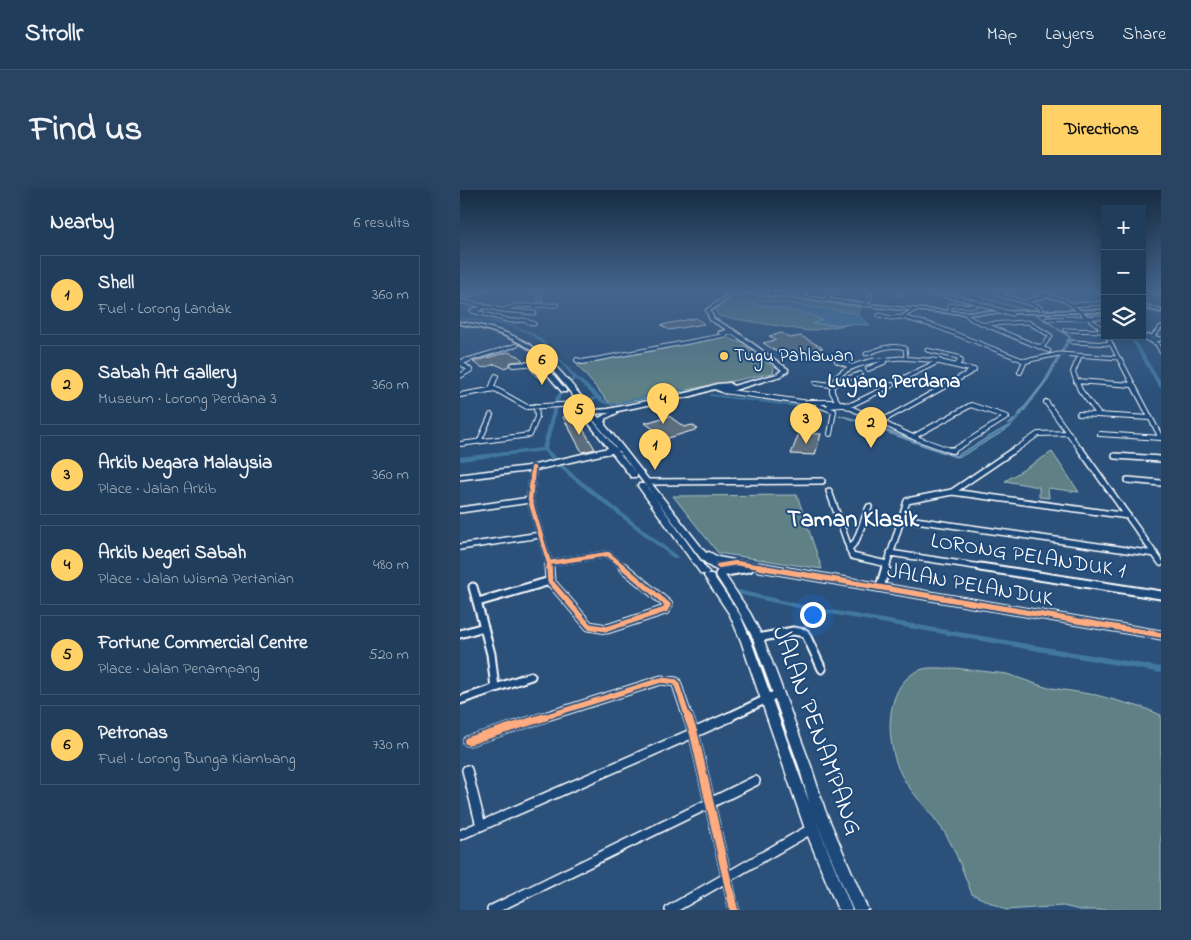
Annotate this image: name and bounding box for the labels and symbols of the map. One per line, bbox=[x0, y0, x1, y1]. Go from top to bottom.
place label: Tugu Pahlawan bbox=[734, 343, 853, 372]
pin: 6 bbox=[526, 344, 558, 385]
marker: Tugu Pahlawan bbox=[718, 350, 730, 362]
district label: Luyang Perdana bbox=[828, 368, 961, 398]
pin: 4 bbox=[647, 383, 679, 424]
pin: 5 bbox=[563, 394, 595, 435]
pin: 3 bbox=[790, 403, 822, 444]
pin: 2 bbox=[855, 407, 887, 448]
pin: 1 bbox=[639, 429, 671, 470]
district label: Taman Klasik bbox=[787, 503, 919, 538]
street label: LORONG PELANDUK 1 bbox=[928, 526, 1128, 588]
street label: JALAN PELANDUK bbox=[884, 556, 1056, 616]
your location bbox=[800, 602, 826, 628]
street label: JALAN PENAMPANG bbox=[760, 621, 872, 841]

